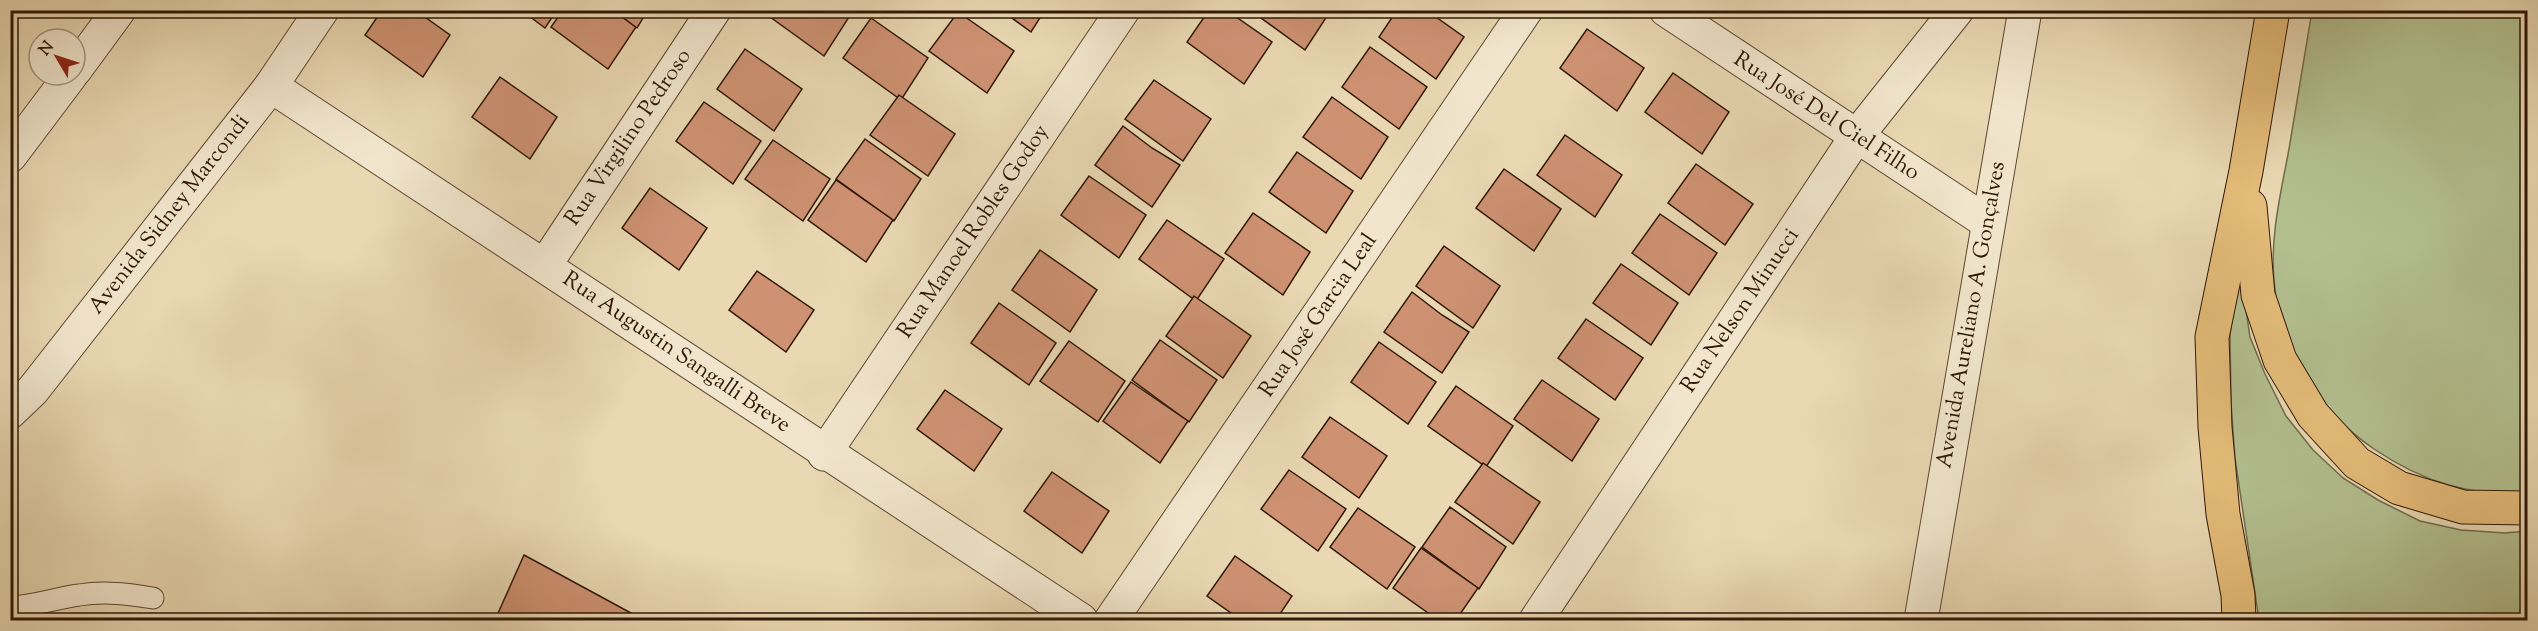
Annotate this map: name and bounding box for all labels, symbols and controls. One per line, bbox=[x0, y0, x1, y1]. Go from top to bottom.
north arrow bbox=[27, 27, 87, 87]
text: N bbox=[34, 37, 60, 61]
street label: Rua Virgilino Pedroso bbox=[558, 43, 700, 233]
street label: Rua José Del Ciel Filho bbox=[1726, 45, 1926, 189]
street label: Avenida Sidney Marcondi bbox=[82, 108, 258, 322]
street label: Rua Manoel Robles Godoy bbox=[890, 119, 1058, 345]
street label: Avenida Aureliano A. Gonçalves bbox=[1929, 159, 2015, 471]
street label: Rua Nelson Minucci bbox=[1674, 222, 1808, 400]
street label: Rua José Garcia Leal bbox=[1252, 228, 1386, 404]
street label: Rua Augustin Sangalli Breve bbox=[555, 264, 797, 442]

